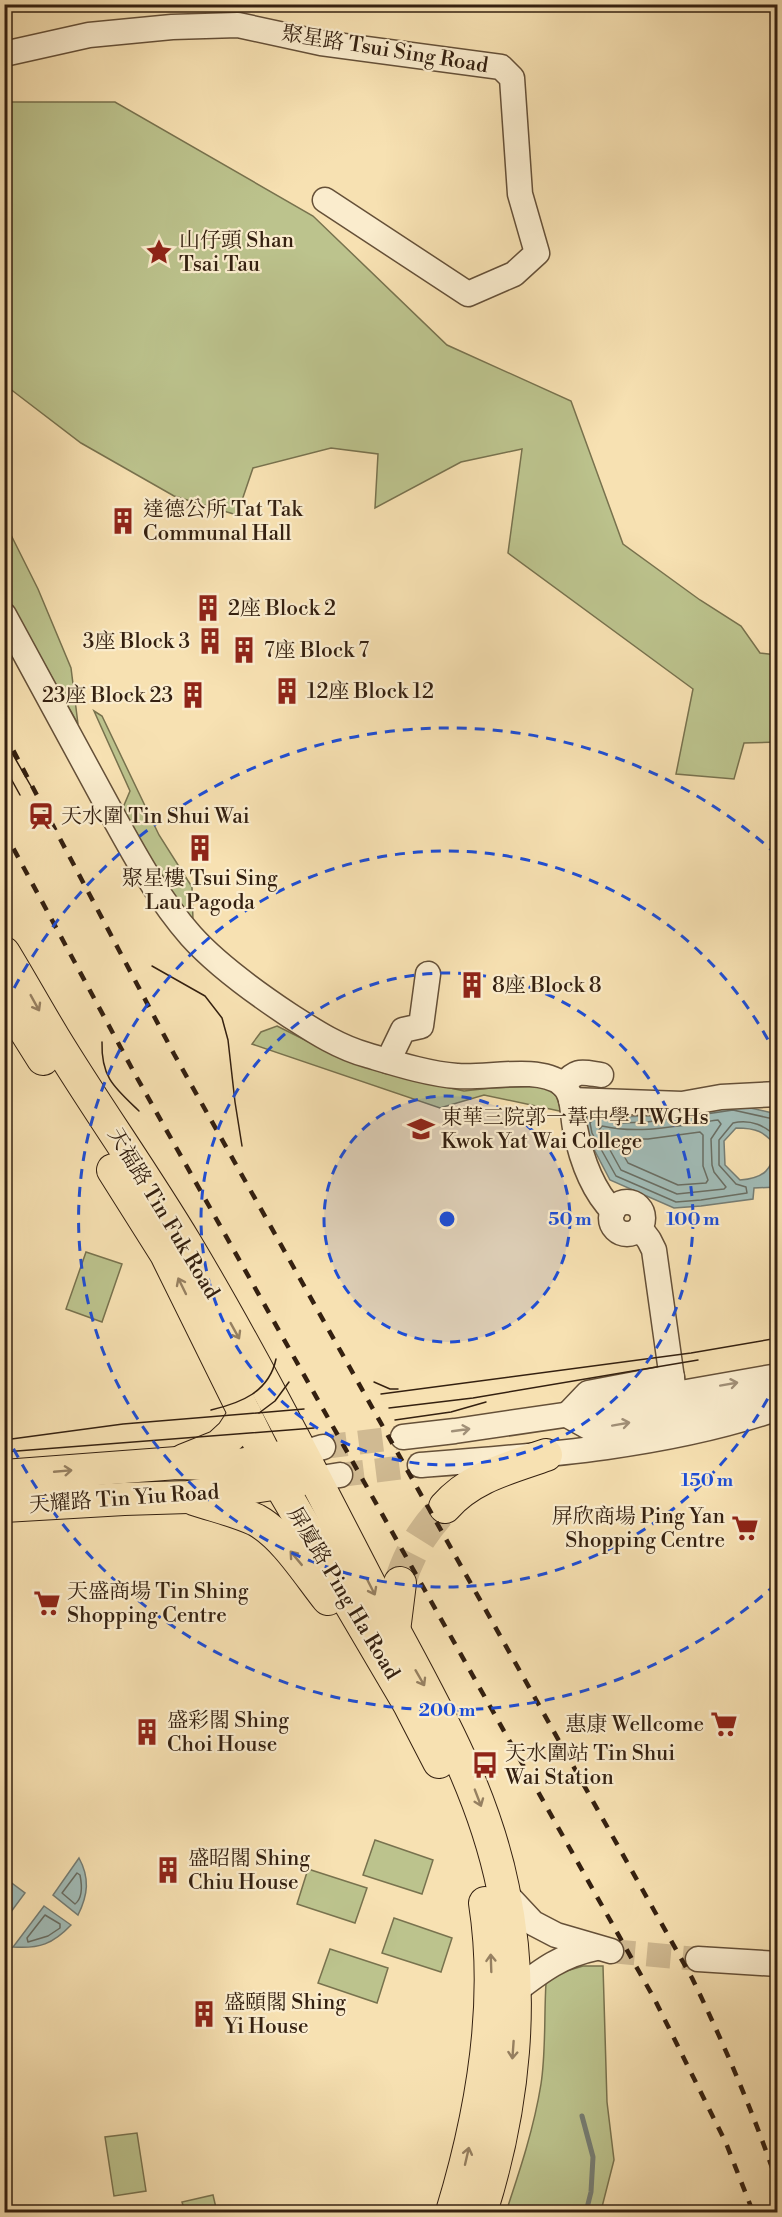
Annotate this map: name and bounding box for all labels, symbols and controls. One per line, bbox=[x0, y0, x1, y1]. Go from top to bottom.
street label: 聚星路 Tsui Sing Road bbox=[280, 21, 490, 79]
place label: 山仔頭 Shan Tsai Tau bbox=[179, 228, 295, 278]
place icon: 山仔頭 Shan Tsai Tau bbox=[144, 237, 174, 267]
place label: 達德公所 Tat Tak Communal Hall bbox=[143, 497, 303, 547]
building icon: 達德公所 Tat Tak Communal Hall bbox=[108, 506, 138, 536]
building icon: 2座 Block 2 bbox=[193, 593, 223, 623]
place label: 2座 Block 2 bbox=[228, 596, 336, 622]
building icon: 3座 Block 3 bbox=[195, 626, 225, 656]
place label: 3座 Block 3 bbox=[83, 629, 190, 655]
building icon: 7座 Block 7 bbox=[229, 635, 259, 665]
place label: 7座 Block 7 bbox=[264, 638, 370, 664]
building icon: 12座 Block 12 bbox=[272, 676, 302, 706]
place label: 12座 Block 12 bbox=[307, 679, 434, 705]
building icon: 23座 Block 23 bbox=[178, 680, 208, 710]
place label: 23座 Block 23 bbox=[42, 683, 173, 709]
station icon: 天水圍 Tin Shui Wai bbox=[26, 801, 56, 831]
place label: 天水圍 Tin Shui Wai bbox=[61, 804, 250, 830]
building icon: 聚星樓 Tsui Sing Lau Pagoda bbox=[185, 833, 215, 863]
place label: 聚星樓 Tsui Sing Lau Pagoda bbox=[122, 866, 278, 916]
building icon: 8座 Block 8 bbox=[457, 970, 487, 1000]
place label: 8座 Block 8 bbox=[492, 973, 602, 999]
one-way arrow bbox=[29, 994, 41, 1011]
place label: 東華三院郭一葦中學 TWGHs Kwok Yat Wai College bbox=[441, 1105, 709, 1155]
school or university icon: 東華三院郭一葦中學 TWGHs Kwok Yat Wai College bbox=[406, 1114, 436, 1144]
street label: 天福路 Tin Fuk Road bbox=[102, 1123, 225, 1304]
text: 50 m bbox=[548, 1208, 592, 1231]
text: 100 m bbox=[666, 1208, 720, 1231]
centre of rings bbox=[437, 1209, 457, 1229]
one-way arrow bbox=[175, 1278, 187, 1296]
one-way arrow bbox=[229, 1322, 241, 1339]
one-way arrow bbox=[719, 1379, 739, 1390]
one-way arrow bbox=[610, 1418, 630, 1429]
one-way arrow bbox=[451, 1425, 470, 1436]
one-way arrow bbox=[52, 1465, 72, 1476]
text: 150 m bbox=[681, 1469, 734, 1492]
street label: 天耀路 Tin Yiu Road bbox=[28, 1479, 220, 1519]
street label: 屏廈路 Ping Ha Road bbox=[281, 1502, 405, 1685]
place label: 屏欣商場 Ping Yan Shopping Centre bbox=[552, 1504, 725, 1554]
supermarket icon: 屏欣商場 Ping Yan Shopping Centre bbox=[730, 1513, 760, 1543]
one-way arrow bbox=[289, 1550, 302, 1566]
one-way arrow bbox=[366, 1577, 377, 1595]
place label: 天盛商場 Tin Shing Shopping Centre bbox=[67, 1579, 249, 1629]
supermarket icon: 天盛商場 Tin Shing Shopping Centre bbox=[32, 1588, 62, 1618]
one-way arrow bbox=[415, 1669, 427, 1686]
text: 200 m bbox=[419, 1699, 476, 1722]
place label: 盛彩閣 Shing Choi House bbox=[167, 1708, 289, 1758]
supermarket icon: 惠康 Wellcome bbox=[709, 1709, 739, 1739]
place label: 惠康 Wellcome bbox=[566, 1712, 704, 1738]
building icon: 盛彩閣 Shing Choi House bbox=[132, 1717, 162, 1747]
place label: 天水圍站 Tin Shui Wai Station bbox=[504, 1741, 675, 1791]
bus stop icon: 天水圍站 Tin Shui Wai Station bbox=[470, 1750, 500, 1780]
one-way arrow bbox=[473, 1788, 484, 1807]
place label: 盛昭閣 Shing Chiu House bbox=[188, 1846, 310, 1896]
building icon: 盛昭閣 Shing Chiu House bbox=[153, 1855, 183, 1885]
one-way arrow bbox=[485, 1954, 497, 1974]
place label: 盛頤閣 Shing Yi House bbox=[223, 1990, 346, 2040]
building icon: 盛頤閣 Shing Yi House bbox=[189, 1999, 219, 2029]
one-way arrow bbox=[508, 2039, 519, 2059]
one-way arrow bbox=[462, 2147, 473, 2166]

